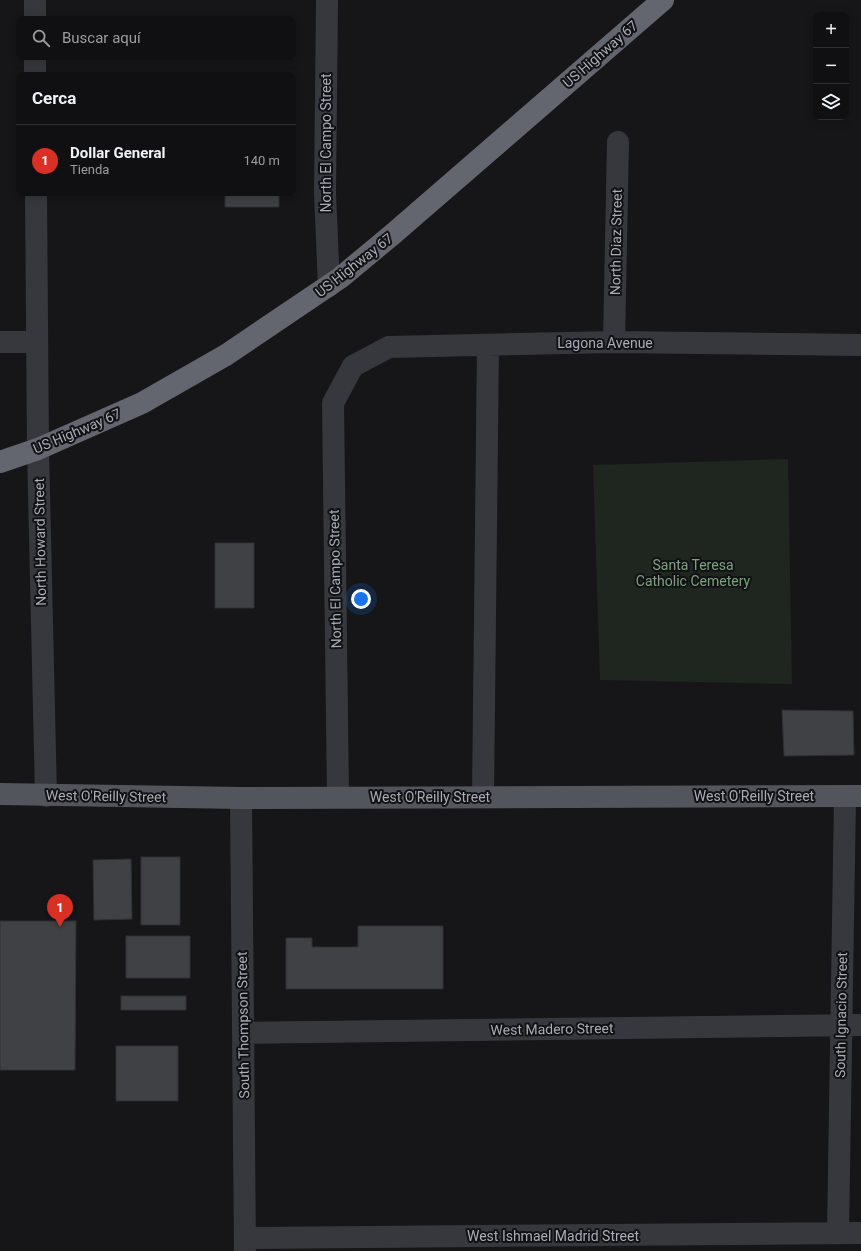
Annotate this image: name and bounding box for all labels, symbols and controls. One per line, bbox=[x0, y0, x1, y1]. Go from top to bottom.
map controls bbox=[813, 12, 849, 120]
button: + bbox=[813, 12, 849, 48]
search box bbox=[16, 16, 296, 60]
street label: US Highway 67 bbox=[559, 17, 641, 91]
icon: search bbox=[30, 27, 52, 49]
text: Buscar aquí bbox=[62, 29, 141, 47]
button: − bbox=[813, 48, 849, 84]
street label: North El Campo Street bbox=[318, 73, 334, 212]
button: layers bbox=[813, 84, 849, 120]
text: Cerca bbox=[32, 88, 76, 108]
text: Dollar General bbox=[70, 144, 165, 162]
text: 1 bbox=[41, 153, 49, 168]
text: 140 m bbox=[243, 153, 280, 168]
text: Tienda bbox=[70, 162, 109, 177]
street label: North Diaz Street bbox=[607, 188, 625, 295]
street label: US Highway 67 bbox=[312, 230, 396, 300]
street label: Lagona Avenue bbox=[557, 335, 653, 351]
street label: US Highway 67 bbox=[31, 405, 123, 457]
street label: North Howard Street bbox=[31, 478, 49, 606]
street label: North El Campo Street bbox=[326, 509, 344, 649]
park label: Santa Teresa Catholic Cemetery bbox=[636, 557, 751, 589]
your location bbox=[351, 589, 371, 609]
street label: West O'Reilly Street bbox=[46, 787, 167, 805]
street label: West O'Reilly Street bbox=[694, 788, 815, 804]
street label: West O'Reilly Street bbox=[370, 789, 491, 805]
pin: 1 bbox=[47, 894, 73, 927]
street label: South Thompson Street bbox=[234, 951, 252, 1099]
street label: South Ignacio Street bbox=[832, 951, 850, 1078]
street label: West Madero Street bbox=[490, 1020, 614, 1038]
street label: West Ishmael Madrid Street bbox=[467, 1228, 639, 1244]

